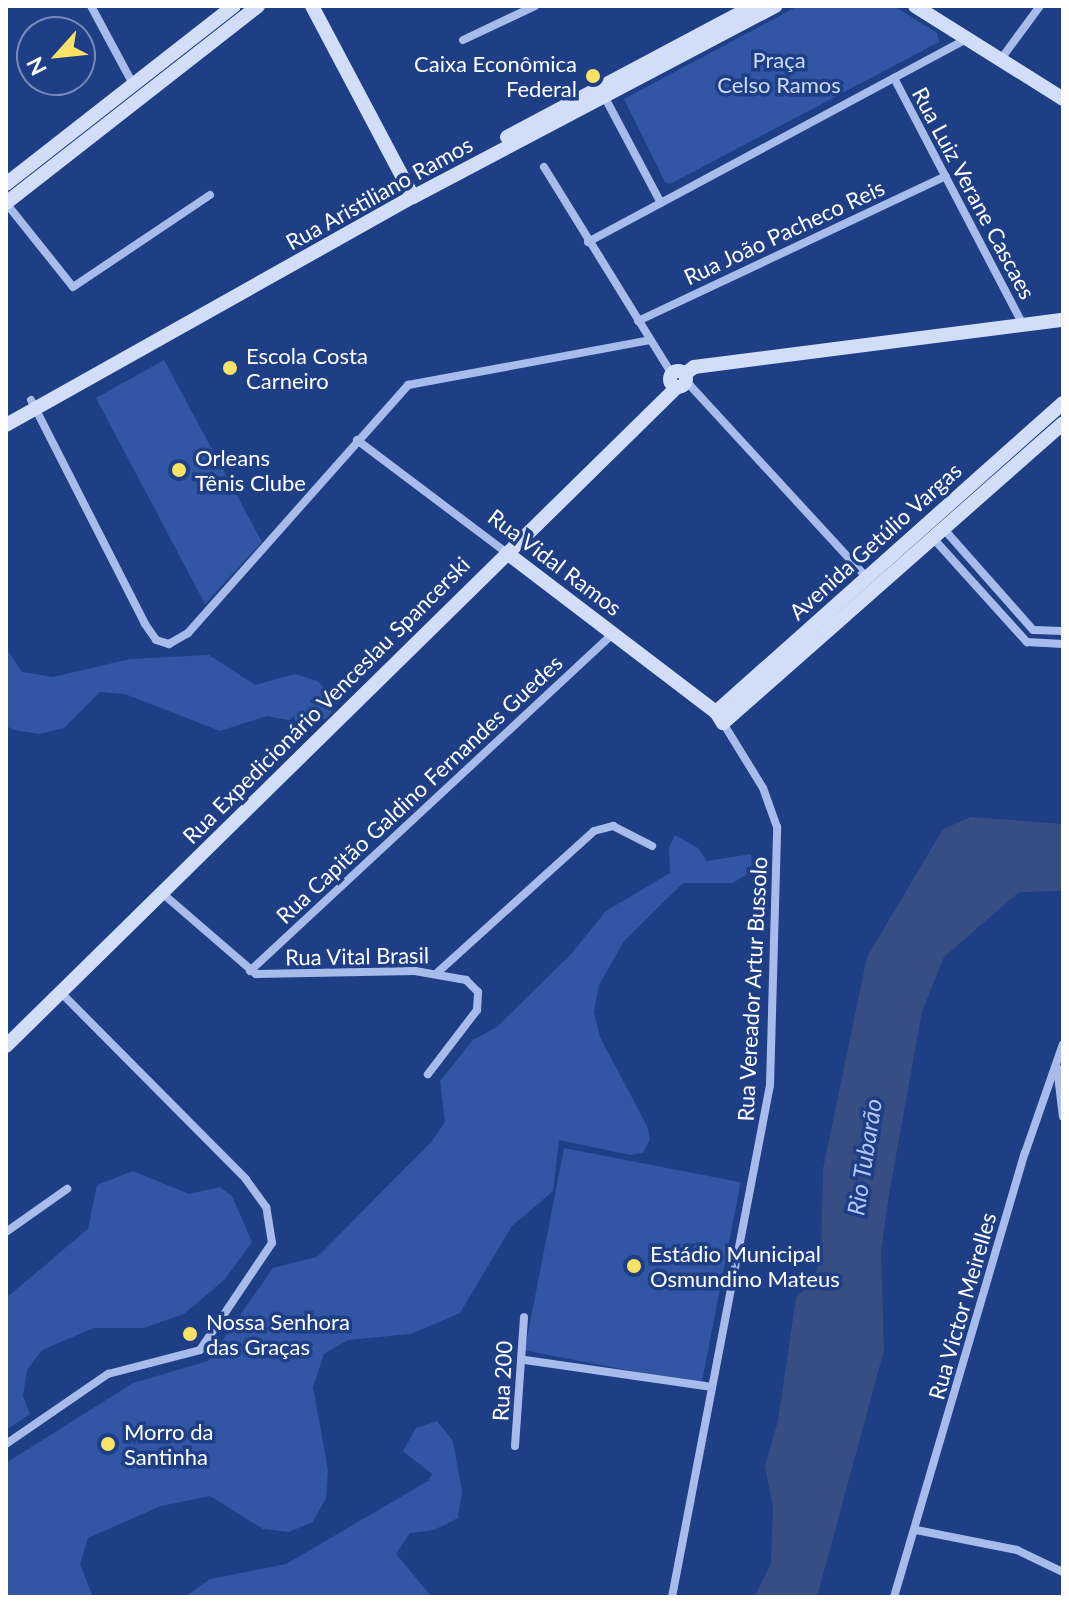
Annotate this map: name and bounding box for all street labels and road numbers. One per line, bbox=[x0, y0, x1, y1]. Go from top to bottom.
street label: Rua Luiz Verane Cascaes bbox=[907, 82, 1041, 304]
street label: Rua Aristiliano Ramos bbox=[281, 131, 477, 255]
street label: Rua João Pacheco Reis bbox=[679, 174, 889, 290]
street label: Avenida Getúlio Vargas bbox=[783, 457, 967, 625]
street label: Rua Vidal Ramos bbox=[483, 503, 627, 621]
street label: Rua Expedicionário Venceslau Spancerski bbox=[177, 551, 475, 849]
street label: Rua Capitão Galdino Fernandes Guedes bbox=[271, 649, 567, 929]
street label: Rua Vereador Artur Bussolo bbox=[732, 855, 772, 1123]
street label: Rua Vital Brasil bbox=[284, 942, 430, 970]
street label: Rua Victor Meirelles bbox=[923, 1209, 1001, 1403]
street label: Rua 200 bbox=[487, 1340, 517, 1422]

